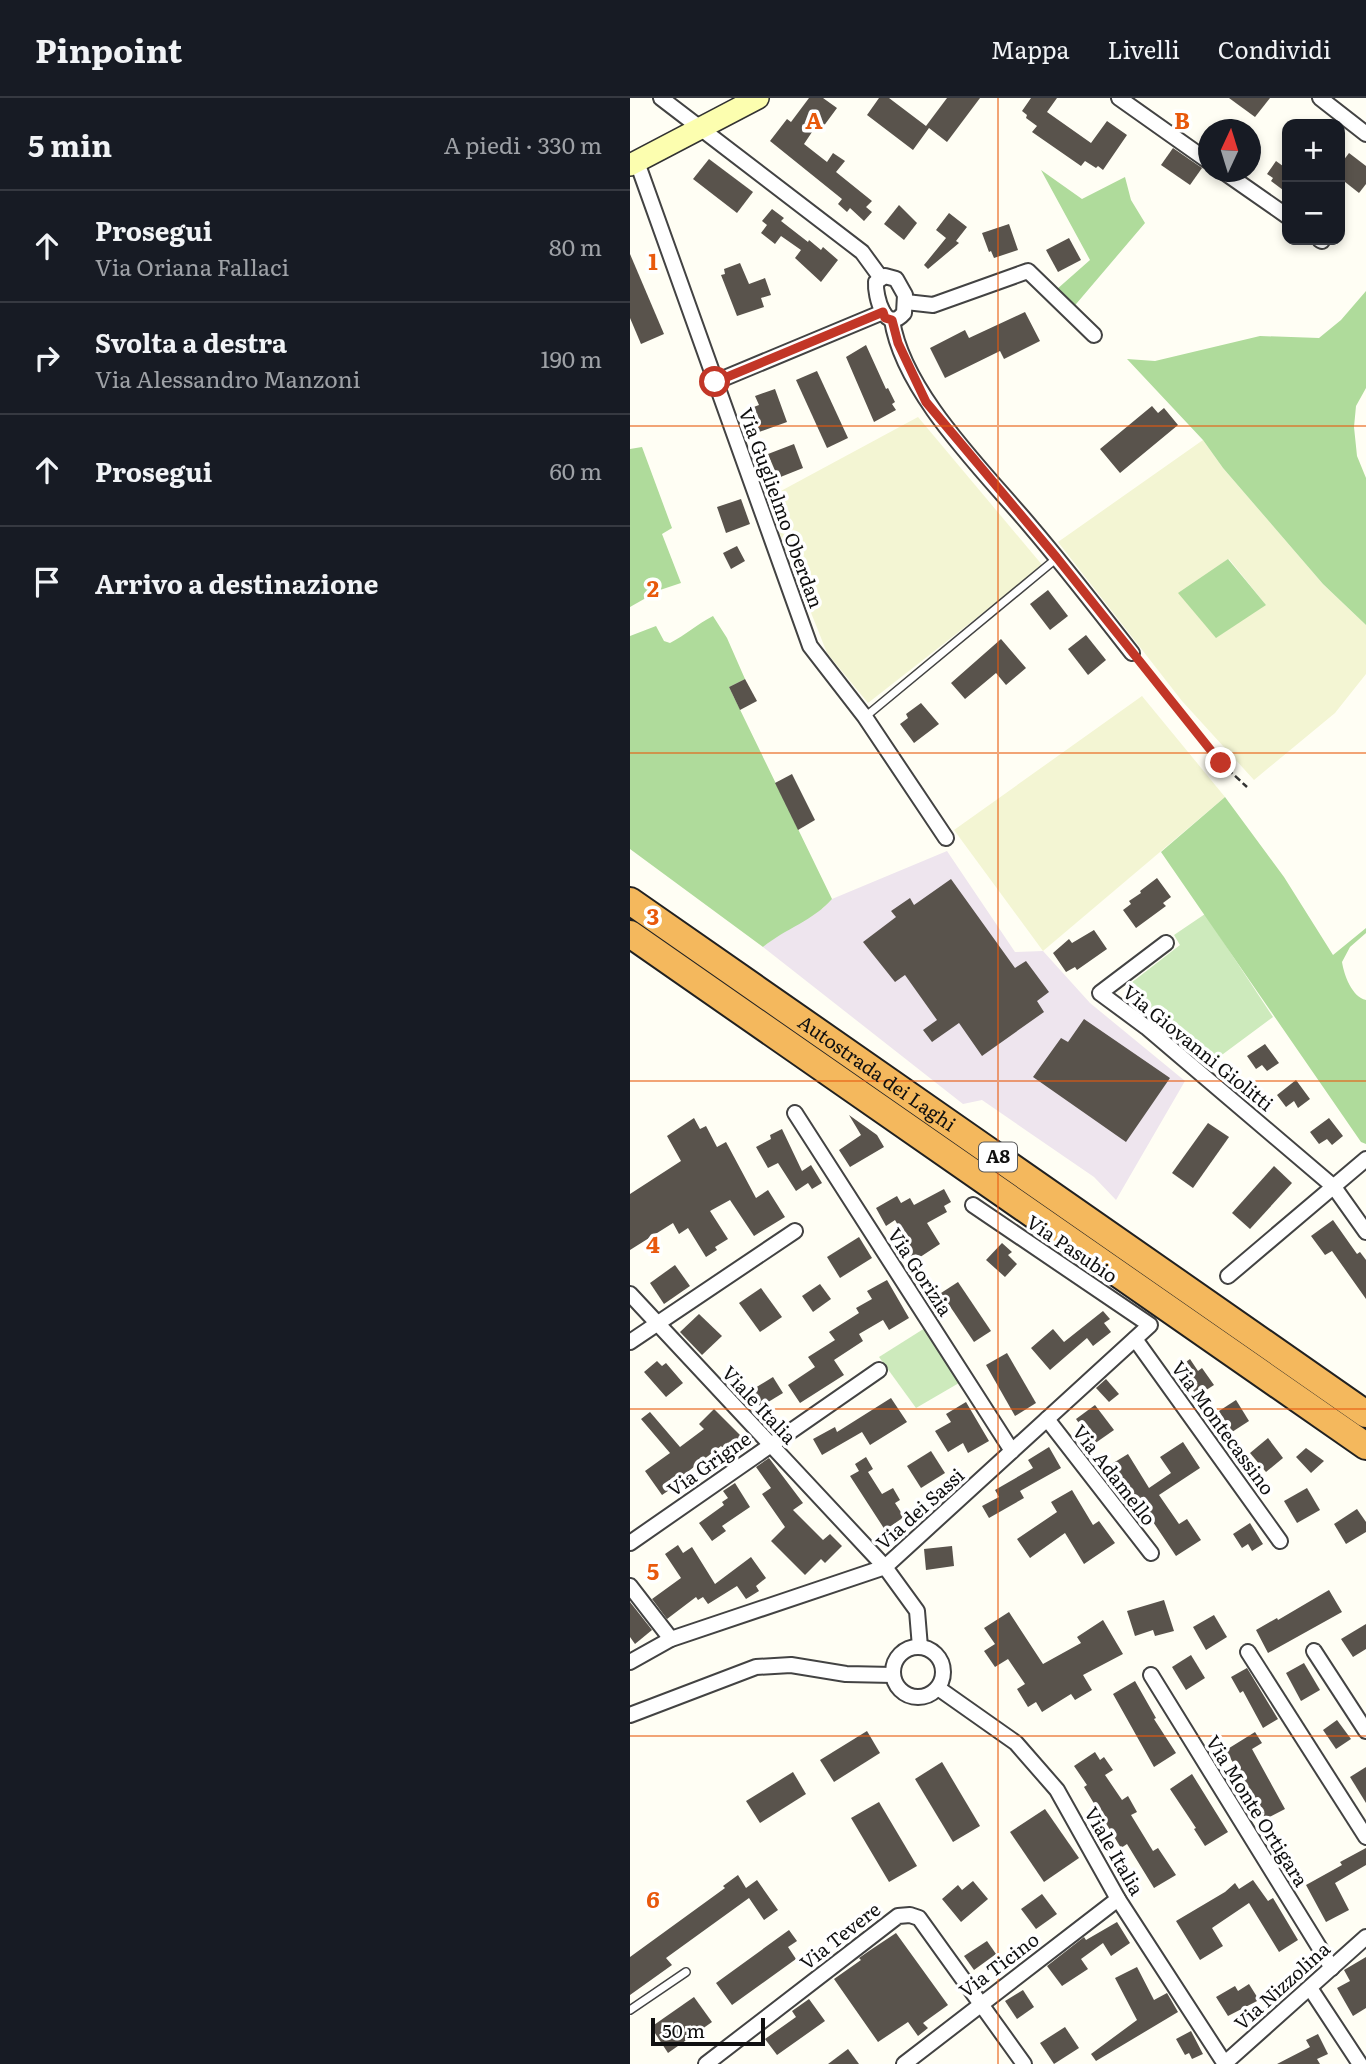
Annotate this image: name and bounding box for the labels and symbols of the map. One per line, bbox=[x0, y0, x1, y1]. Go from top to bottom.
text: A bbox=[805, 102, 823, 136]
text: B bbox=[1174, 102, 1190, 136]
north arrow bbox=[1198, 119, 1261, 182]
text: 1 bbox=[648, 243, 658, 277]
route start bbox=[699, 366, 730, 397]
street label: Via Guglielmo Oberdan bbox=[733, 404, 831, 612]
text: 2 bbox=[647, 570, 659, 604]
route end bbox=[1205, 747, 1236, 778]
text: 3 bbox=[647, 898, 659, 932]
street label: Via Giovanni Giolitti bbox=[1117, 978, 1280, 1117]
street label: Autostrada dei Laghi bbox=[793, 1007, 962, 1137]
road number: A8 bbox=[979, 1142, 1017, 1172]
street label: Via Pasubio bbox=[1021, 1207, 1124, 1289]
street label: Via Gorizia bbox=[882, 1222, 960, 1322]
text: 4 bbox=[646, 1226, 660, 1260]
street label: Via Montecassino bbox=[1166, 1355, 1282, 1500]
street label: Viale Italia bbox=[716, 1359, 804, 1450]
street label: Via Adamello bbox=[1066, 1418, 1163, 1531]
street label: Via Grigne bbox=[661, 1424, 756, 1502]
street label: Via dei Sassi bbox=[869, 1461, 970, 1556]
text: 5 bbox=[647, 1553, 659, 1587]
street label: Via Monte Ortigara bbox=[1200, 1729, 1316, 1892]
street label: Viale Italia bbox=[1078, 1801, 1152, 1901]
text: 6 bbox=[646, 1881, 660, 1915]
street label: Via Tevere bbox=[793, 1895, 886, 1976]
street label: Via Ticino bbox=[953, 1925, 1044, 2004]
street label: Via Nizzolina bbox=[1227, 1934, 1336, 2036]
scale bar bbox=[651, 2015, 765, 2047]

